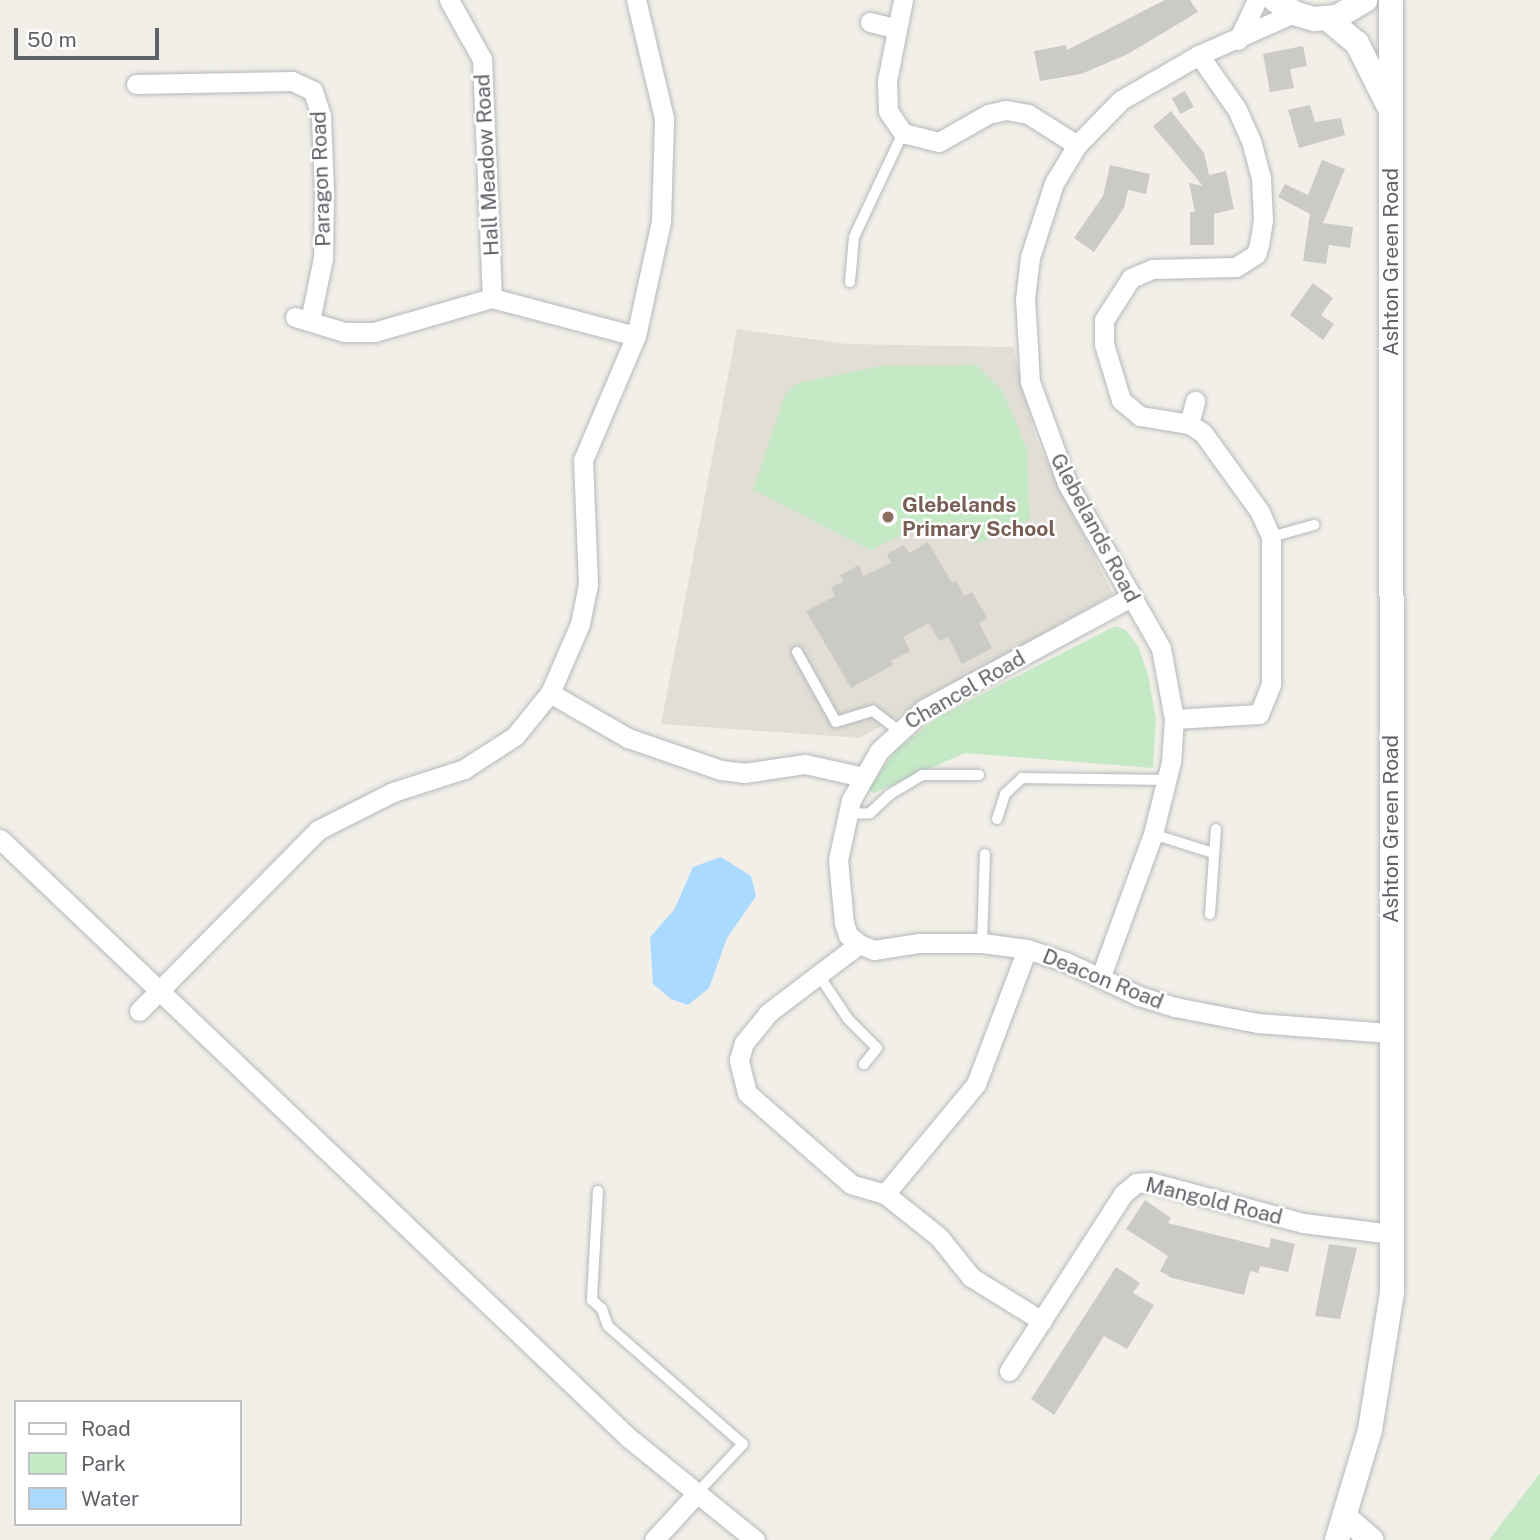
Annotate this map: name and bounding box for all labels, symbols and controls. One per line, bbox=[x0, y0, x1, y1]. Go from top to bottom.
scale bar bbox=[18, 14, 163, 58]
text: 50 m bbox=[27, 27, 77, 52]
street label: Hall Meadow Road bbox=[470, 73, 504, 257]
street label: Paragon Road bbox=[306, 111, 336, 247]
street label: Ashton Green Road bbox=[1378, 168, 1404, 356]
street label: Glebelands Road bbox=[1045, 449, 1145, 607]
place label: Glebelands Primary School bbox=[902, 492, 1055, 542]
marker: Glebelands Primary School bbox=[880, 509, 896, 525]
street label: Chancel Road bbox=[900, 645, 1030, 735]
street label: Ashton Green Road bbox=[1378, 735, 1404, 923]
street label: Deacon Road bbox=[1039, 943, 1167, 1015]
street label: Mangold Road bbox=[1143, 1172, 1285, 1230]
legend bbox=[14, 1400, 242, 1526]
text: Road bbox=[81, 1416, 131, 1441]
text: Park bbox=[81, 1451, 126, 1476]
text: Water bbox=[81, 1486, 139, 1511]

